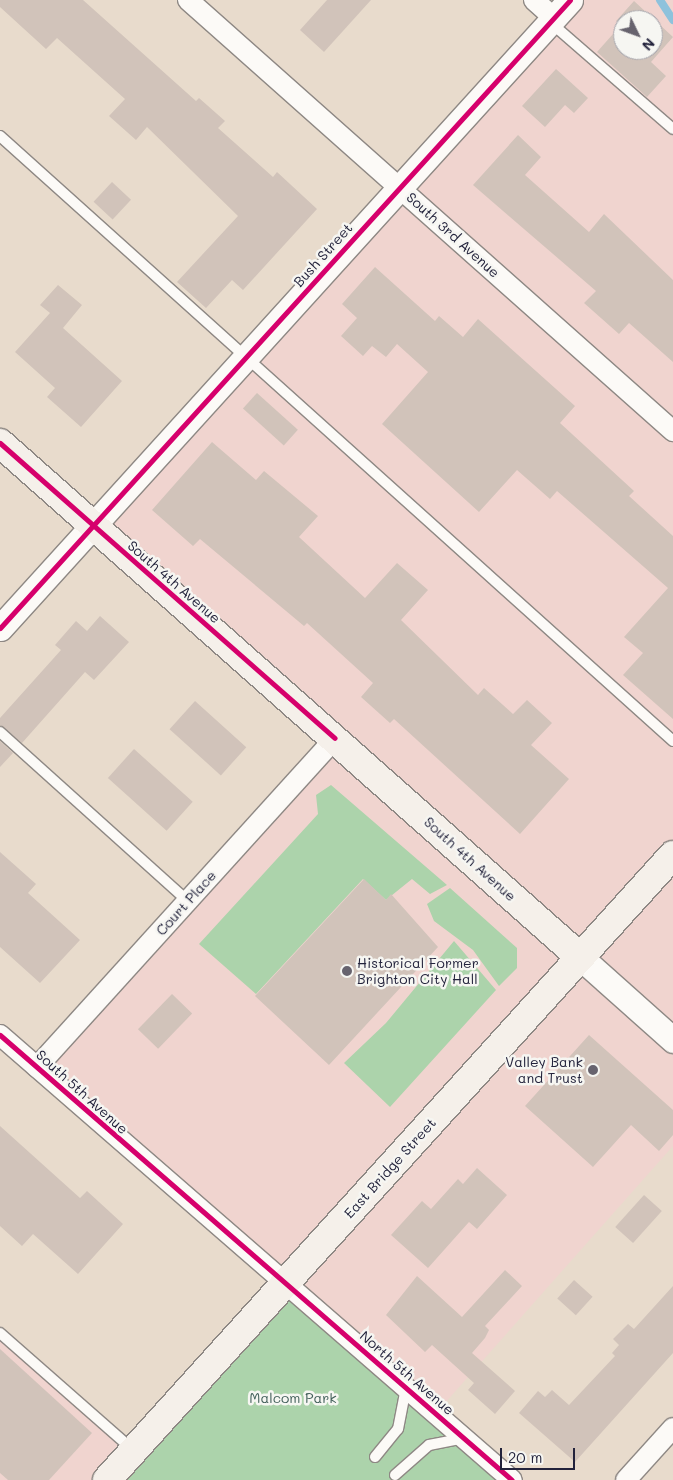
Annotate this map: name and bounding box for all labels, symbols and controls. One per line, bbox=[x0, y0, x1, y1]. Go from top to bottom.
north arrow bbox=[613, 10, 663, 60]
text: N bbox=[638, 34, 659, 55]
street label: South 3rd Avenue bbox=[403, 189, 503, 281]
street label: Bush Street bbox=[290, 220, 356, 290]
street label: South 4th Avenue bbox=[124, 537, 224, 627]
street label: South 4th Avenue bbox=[421, 813, 519, 905]
street label: Court Place bbox=[153, 867, 219, 939]
place label: Historical Former Brighton City Hall bbox=[357, 955, 479, 988]
marker: Historical Former Brighton City Hall bbox=[341, 965, 353, 977]
street label: South 5th Avenue bbox=[33, 1046, 131, 1138]
place label: Valley Bank and Trust bbox=[505, 1054, 583, 1086]
marker: Valley Bank and Trust bbox=[587, 1064, 599, 1076]
street label: East Bridge Street bbox=[341, 1114, 439, 1222]
street label: North 5th Avenue bbox=[356, 1328, 458, 1418]
park label: Malcom Park bbox=[249, 1390, 337, 1406]
scale bar bbox=[503, 1438, 578, 1470]
text: 20 m bbox=[508, 1447, 542, 1467]

